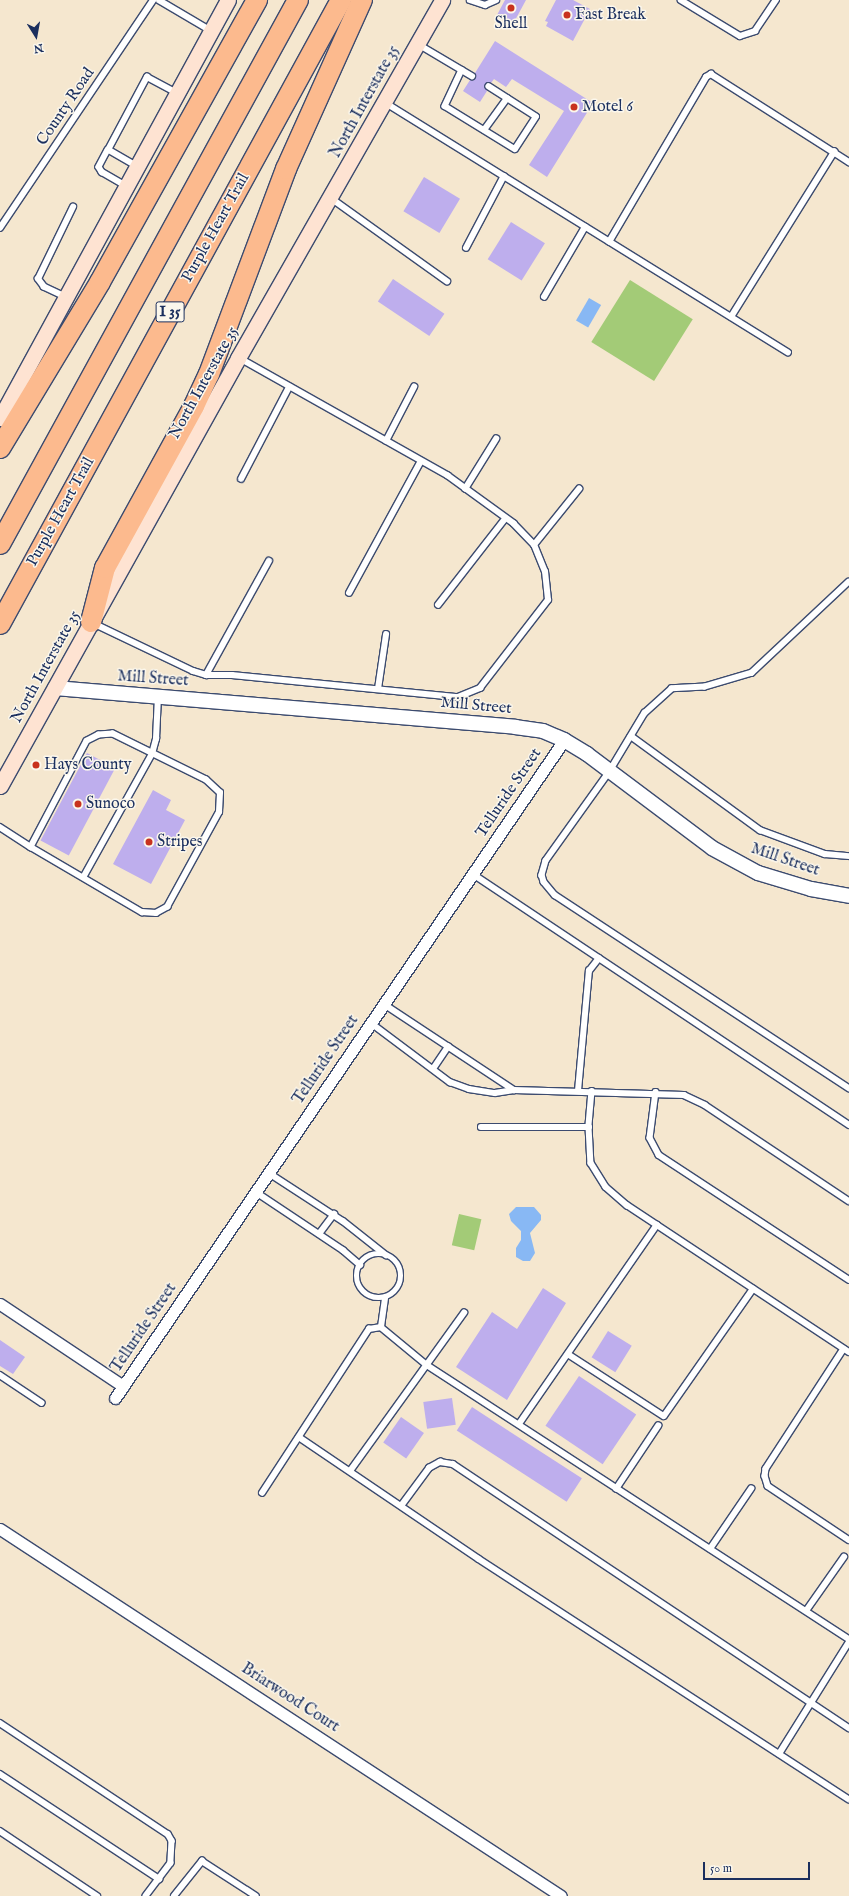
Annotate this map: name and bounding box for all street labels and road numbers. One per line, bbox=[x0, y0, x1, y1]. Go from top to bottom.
street label: North Interstate 35 bbox=[326, 42, 404, 162]
street label: County Road bbox=[33, 64, 99, 150]
street label: Purple Heart Trail bbox=[178, 170, 254, 286]
road number: I 35 bbox=[155, 299, 185, 325]
street label: North Interstate 35 bbox=[165, 323, 243, 443]
street label: Purple Heart Trail bbox=[23, 454, 99, 570]
street label: North Interstate 35 bbox=[7, 607, 85, 727]
street label: Mill Street bbox=[117, 667, 189, 691]
street label: Mill Street bbox=[440, 693, 512, 719]
street label: Telluride Street bbox=[472, 745, 546, 841]
street label: Mill Street bbox=[748, 839, 822, 881]
street label: Telluride Street bbox=[289, 1012, 363, 1108]
street label: Telluride Street bbox=[107, 1280, 181, 1376]
street label: Briarwood Court bbox=[237, 1659, 343, 1737]

